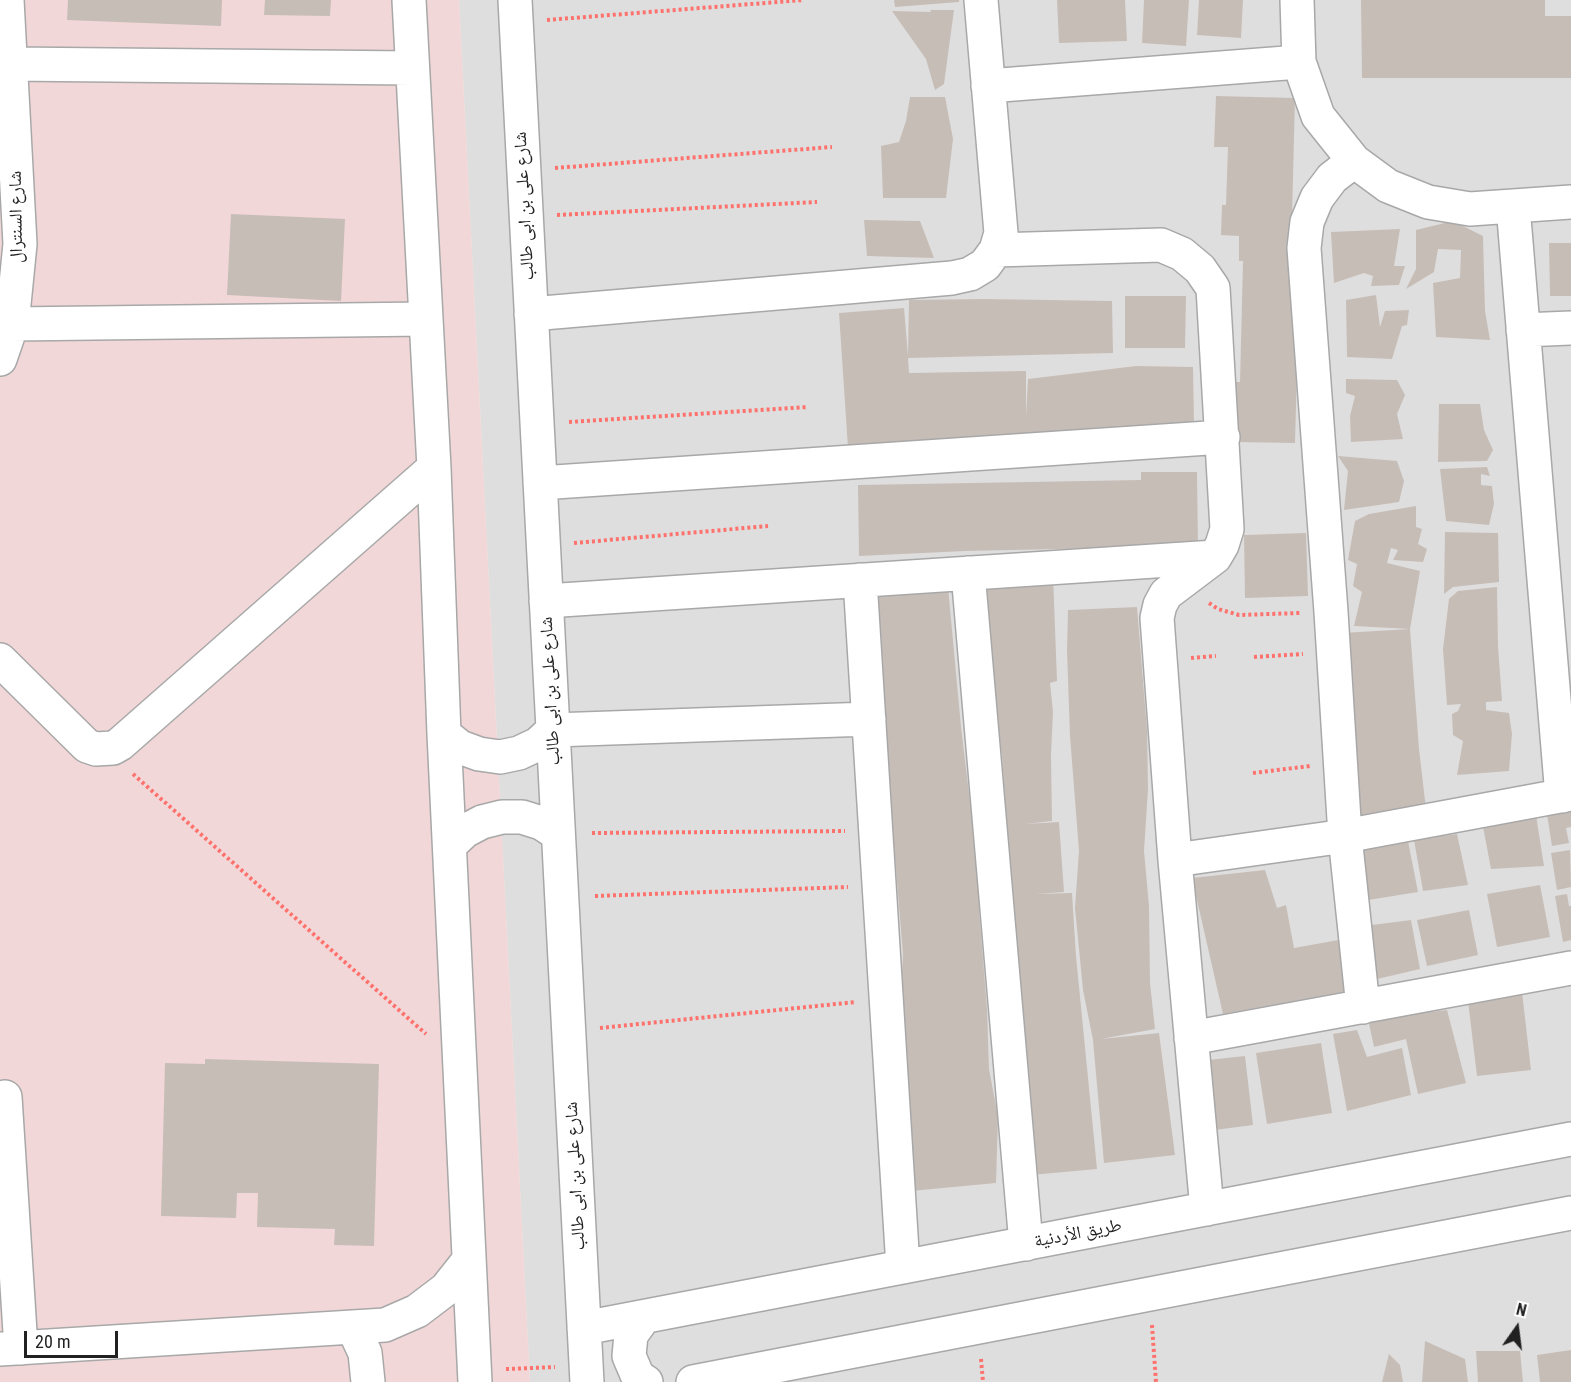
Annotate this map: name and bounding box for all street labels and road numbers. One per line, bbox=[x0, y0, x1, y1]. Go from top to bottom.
street label: شارع على بن ابى طالب bbox=[510, 131, 540, 281]
street label: شارع السنترال bbox=[5, 171, 29, 263]
street label: شارع على بن ابى طالب bbox=[536, 616, 566, 766]
street label: شارع على بن ابى طالب bbox=[561, 1101, 591, 1251]
street label: طريق الأردنية bbox=[1032, 1215, 1124, 1253]

